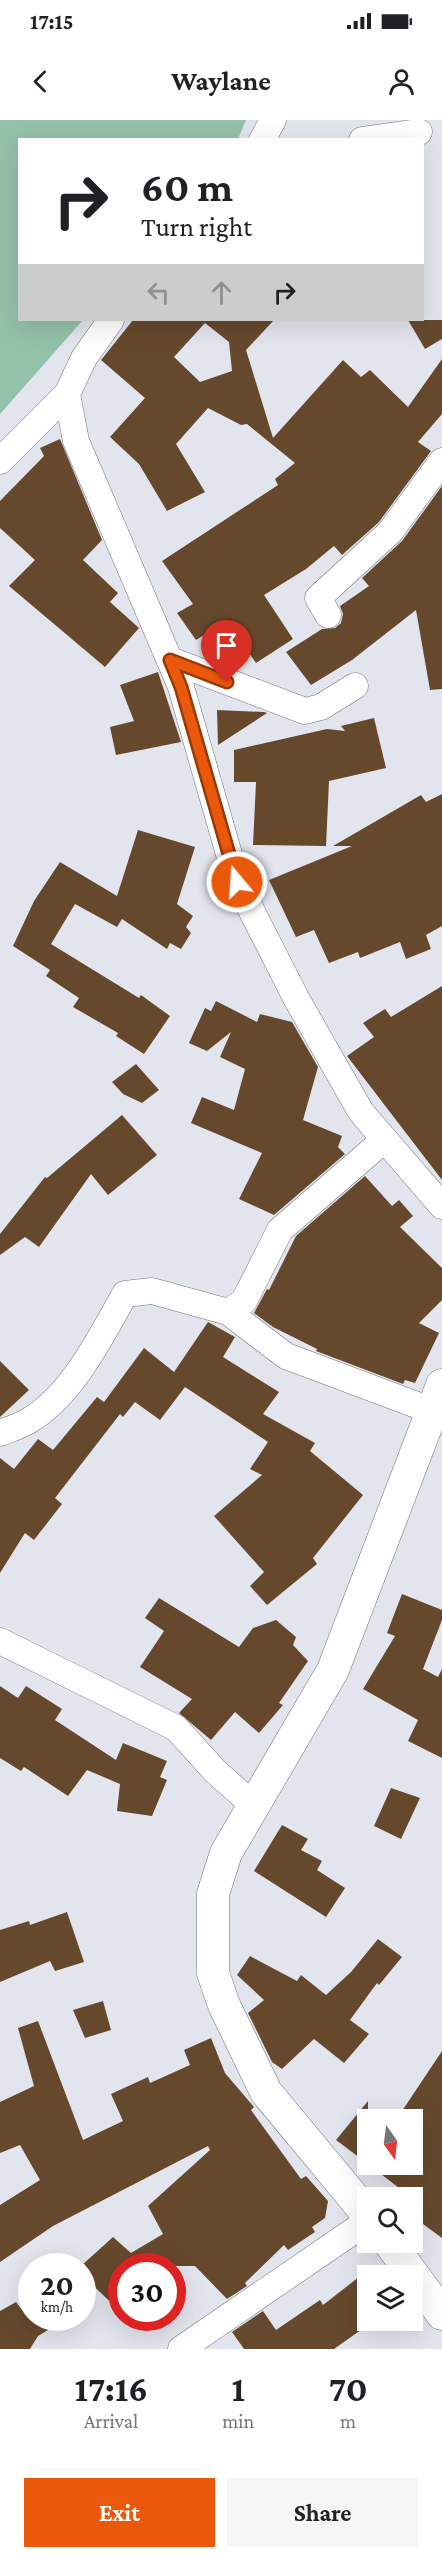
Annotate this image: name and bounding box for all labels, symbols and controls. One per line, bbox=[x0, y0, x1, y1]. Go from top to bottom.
text: 17:15 bbox=[30, 9, 74, 34]
icon: back bbox=[24, 65, 57, 98]
icon: person bbox=[385, 65, 418, 98]
text: Waylane bbox=[171, 66, 271, 96]
icon: right bbox=[42, 162, 120, 240]
text: 60 m bbox=[141, 163, 233, 210]
text: Turn right bbox=[141, 212, 252, 242]
icon: left bbox=[142, 276, 175, 309]
icon: ahead bbox=[205, 276, 238, 309]
icon: right bbox=[268, 276, 301, 309]
pin bbox=[201, 620, 252, 682]
icon: arrive bbox=[210, 629, 243, 662]
position arrow bbox=[205, 850, 269, 914]
north arrow bbox=[357, 2109, 423, 2175]
map controls bbox=[357, 2109, 423, 2331]
button: search bbox=[357, 2187, 423, 2253]
speed limit sign: 30 bbox=[108, 2253, 186, 2331]
button: layers bbox=[357, 2265, 423, 2331]
text: 20 bbox=[40, 2268, 74, 2301]
text: km/h bbox=[41, 2299, 73, 2315]
text: 17:16 bbox=[74, 2369, 148, 2409]
text: 1 bbox=[232, 2369, 245, 2409]
text: 70 bbox=[329, 2369, 368, 2409]
text: Arrival bbox=[84, 2410, 138, 2432]
text: min bbox=[222, 2410, 254, 2432]
text: m bbox=[340, 2410, 356, 2432]
button: Exit bbox=[24, 2478, 215, 2547]
button: Share bbox=[227, 2478, 418, 2547]

